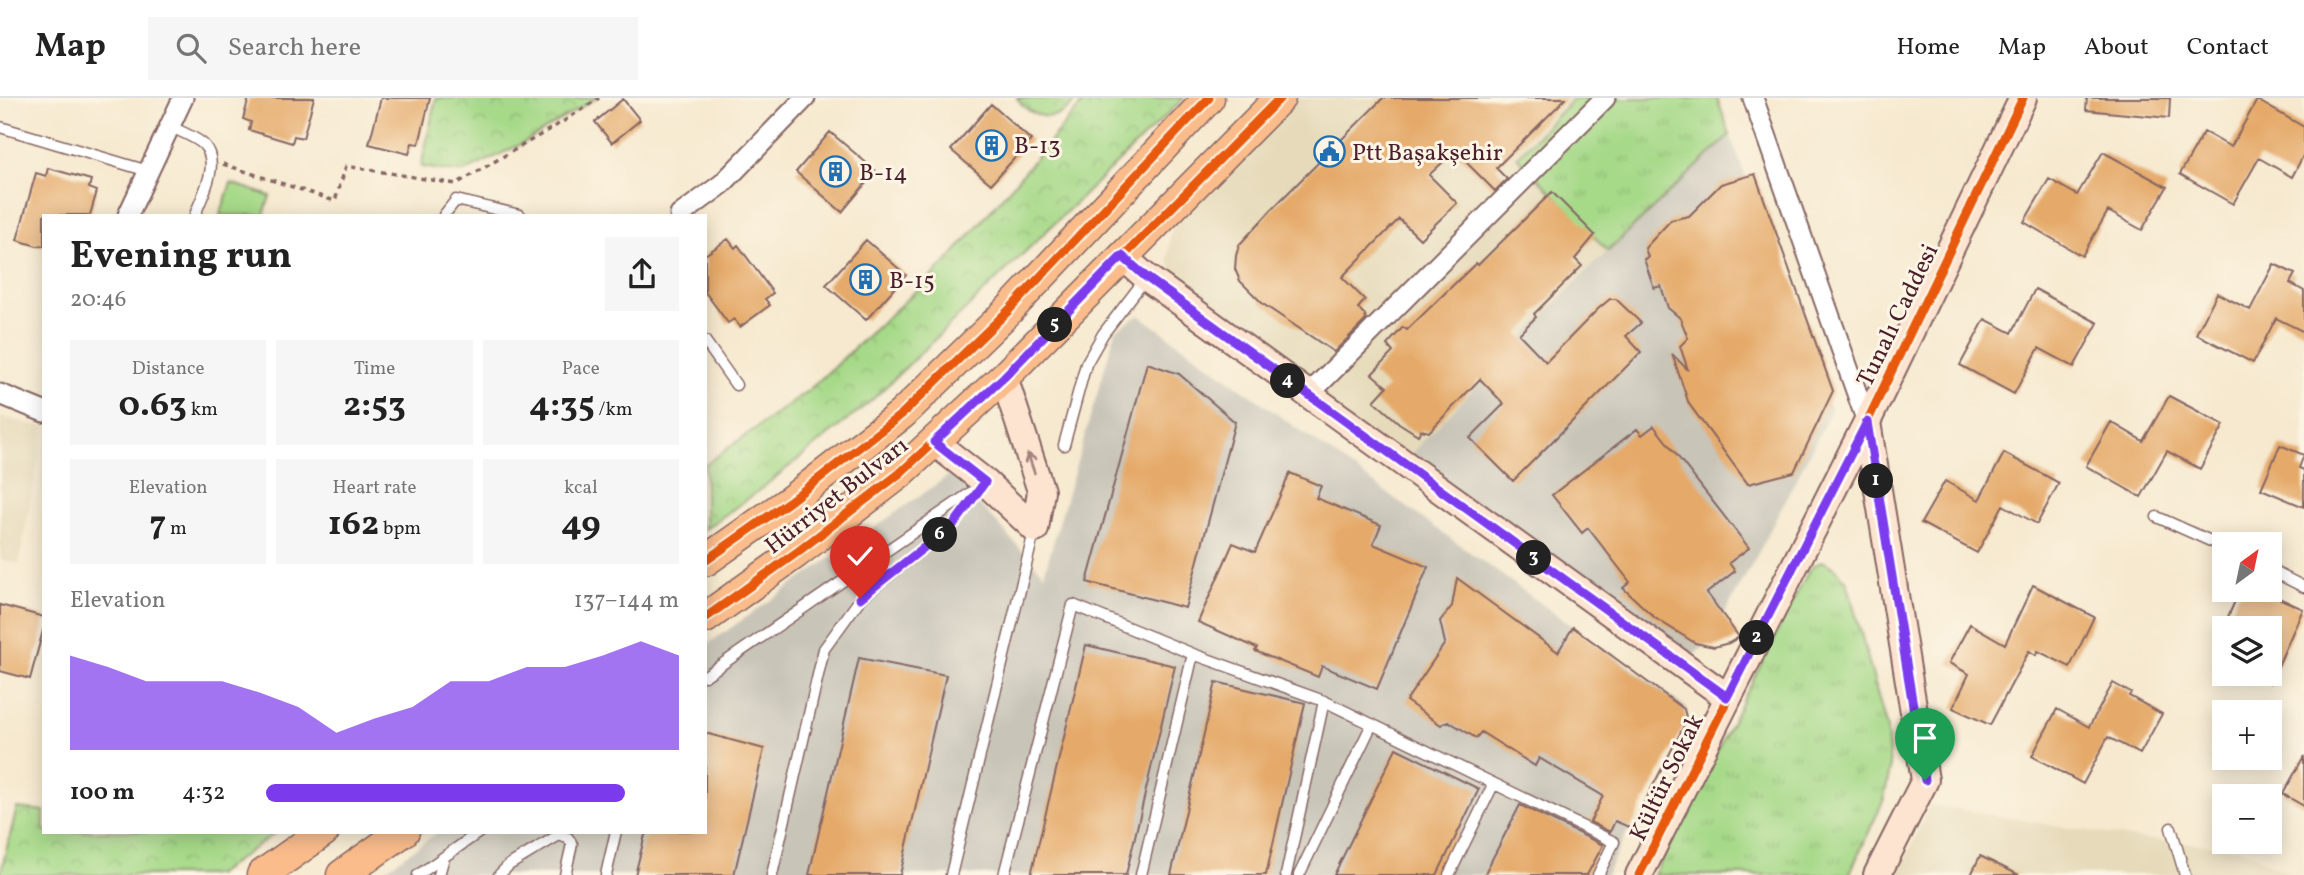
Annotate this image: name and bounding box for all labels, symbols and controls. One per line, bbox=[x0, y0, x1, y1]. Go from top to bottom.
search box bbox=[148, 17, 638, 80]
text: Map bbox=[35, 25, 106, 71]
icon: search bbox=[172, 29, 210, 67]
text: Search here bbox=[228, 30, 361, 66]
text: Home bbox=[1896, 31, 1960, 65]
text: Map bbox=[1998, 31, 2046, 65]
text: About bbox=[2084, 31, 2149, 65]
text: Contact bbox=[2187, 31, 2269, 65]
building icon: B-13 bbox=[974, 128, 1008, 162]
place label: B-13 bbox=[1014, 130, 1061, 164]
public building icon: Ptt Başakşehir bbox=[1312, 135, 1346, 169]
place label: Ptt Başakşehir bbox=[1352, 137, 1503, 171]
building icon: B-14 bbox=[819, 155, 853, 189]
place label: B-14 bbox=[859, 157, 908, 191]
text: Evening run bbox=[70, 231, 292, 284]
button: share bbox=[605, 237, 679, 311]
street label: Tunalı Caddesi bbox=[1849, 239, 1948, 393]
building icon: B-15 bbox=[849, 263, 883, 297]
place label: B-15 bbox=[889, 265, 935, 299]
text: 20:46 bbox=[70, 284, 127, 316]
pin: 5 bbox=[1038, 308, 1072, 342]
text: 5 bbox=[1050, 311, 1059, 337]
text: Distance bbox=[132, 356, 205, 382]
text: Time bbox=[354, 356, 395, 382]
text: Pace bbox=[562, 356, 600, 382]
pin: 4 bbox=[1270, 364, 1306, 398]
text: 4 bbox=[1282, 367, 1293, 393]
text: 0.63 bbox=[118, 382, 187, 430]
text: 2:53 bbox=[343, 382, 406, 430]
text: 4:35 bbox=[529, 382, 595, 430]
text: km bbox=[187, 397, 218, 423]
text: /km bbox=[595, 397, 633, 423]
street label: Hürriyet Bulvarı bbox=[758, 430, 916, 563]
one-way arrow bbox=[1024, 452, 1036, 474]
pin: 1 bbox=[1858, 464, 1894, 498]
text: 1 bbox=[1872, 467, 1879, 493]
text: Elevation bbox=[129, 475, 208, 501]
text: Heart rate bbox=[333, 475, 416, 501]
text: kcal bbox=[564, 475, 598, 501]
text: 7 bbox=[149, 501, 166, 549]
text: 162 bbox=[328, 501, 379, 549]
text: 49 bbox=[561, 501, 601, 549]
text: m bbox=[166, 516, 187, 542]
text: bpm bbox=[379, 516, 421, 542]
pin: 6 bbox=[922, 518, 958, 552]
text: 6 bbox=[934, 521, 945, 547]
pin bbox=[830, 526, 890, 598]
north arrow bbox=[2212, 532, 2282, 602]
map controls bbox=[2212, 532, 2282, 854]
icon: check bbox=[841, 537, 879, 575]
pin: 3 bbox=[1516, 540, 1552, 575]
text: 3 bbox=[1529, 544, 1538, 570]
text: Elevation bbox=[70, 585, 166, 617]
text: 137–144 m bbox=[574, 585, 679, 617]
button: layers bbox=[2212, 616, 2282, 686]
pin: 2 bbox=[1740, 620, 1774, 656]
text: 2 bbox=[1752, 624, 1761, 650]
button: + bbox=[2212, 700, 2282, 770]
pin bbox=[1895, 708, 1955, 780]
street label: Kültür Sokak bbox=[1622, 709, 1713, 847]
icon: arrive bbox=[1906, 719, 1944, 757]
text: 100 m bbox=[70, 777, 135, 809]
text: 4:32 bbox=[182, 777, 225, 809]
button: − bbox=[2212, 784, 2282, 854]

